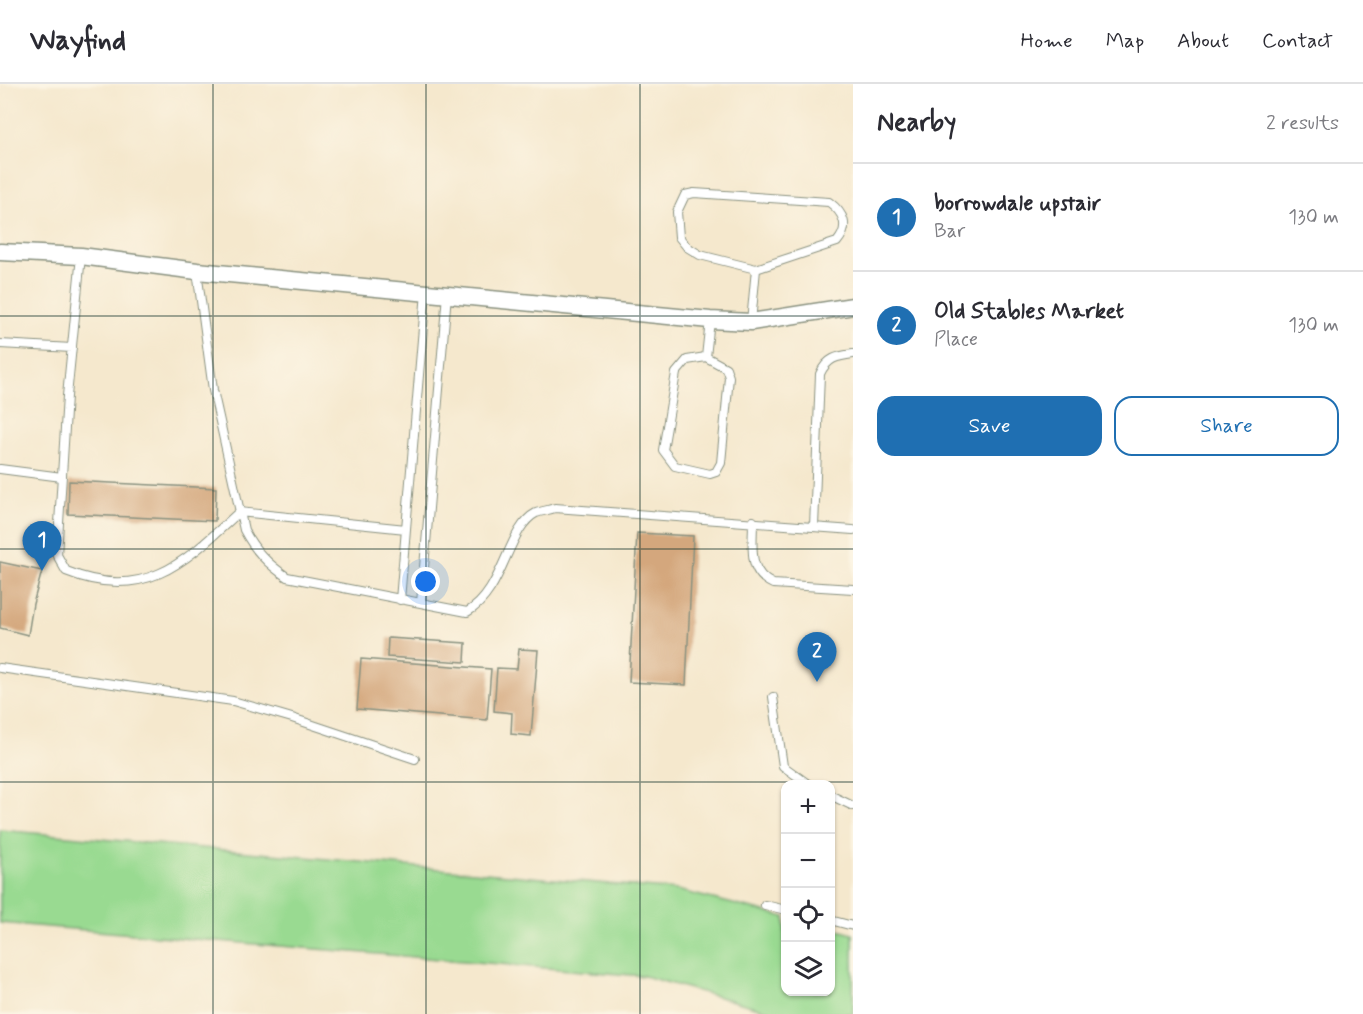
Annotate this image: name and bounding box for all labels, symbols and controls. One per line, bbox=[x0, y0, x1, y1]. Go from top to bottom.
text: Wayfind bbox=[30, 23, 126, 60]
text: Home bbox=[1021, 27, 1073, 55]
text: Map bbox=[1106, 27, 1144, 55]
text: About bbox=[1177, 27, 1229, 55]
text: Contact bbox=[1262, 27, 1333, 55]
text: Nearby bbox=[877, 106, 956, 140]
text: 2 results bbox=[1266, 110, 1339, 137]
text: borrowdale upstair bbox=[934, 190, 1101, 218]
text: 1 bbox=[892, 204, 901, 231]
text: 130 m bbox=[1288, 204, 1339, 231]
text: Bar bbox=[934, 218, 965, 245]
text: Old Stables Market bbox=[934, 298, 1124, 326]
text: 2 bbox=[892, 312, 901, 339]
text: 130 m bbox=[1288, 312, 1339, 339]
text: Place bbox=[934, 326, 978, 353]
button: Save bbox=[877, 396, 1102, 456]
button: Share bbox=[1114, 396, 1339, 456]
pin: 1 bbox=[22, 522, 62, 571]
your location bbox=[411, 567, 440, 596]
pin: 2 bbox=[798, 632, 836, 682]
map controls bbox=[781, 780, 835, 996]
button: + bbox=[781, 780, 835, 834]
button: − bbox=[781, 834, 835, 888]
button: locate bbox=[781, 888, 835, 942]
button: layers bbox=[781, 942, 835, 996]

